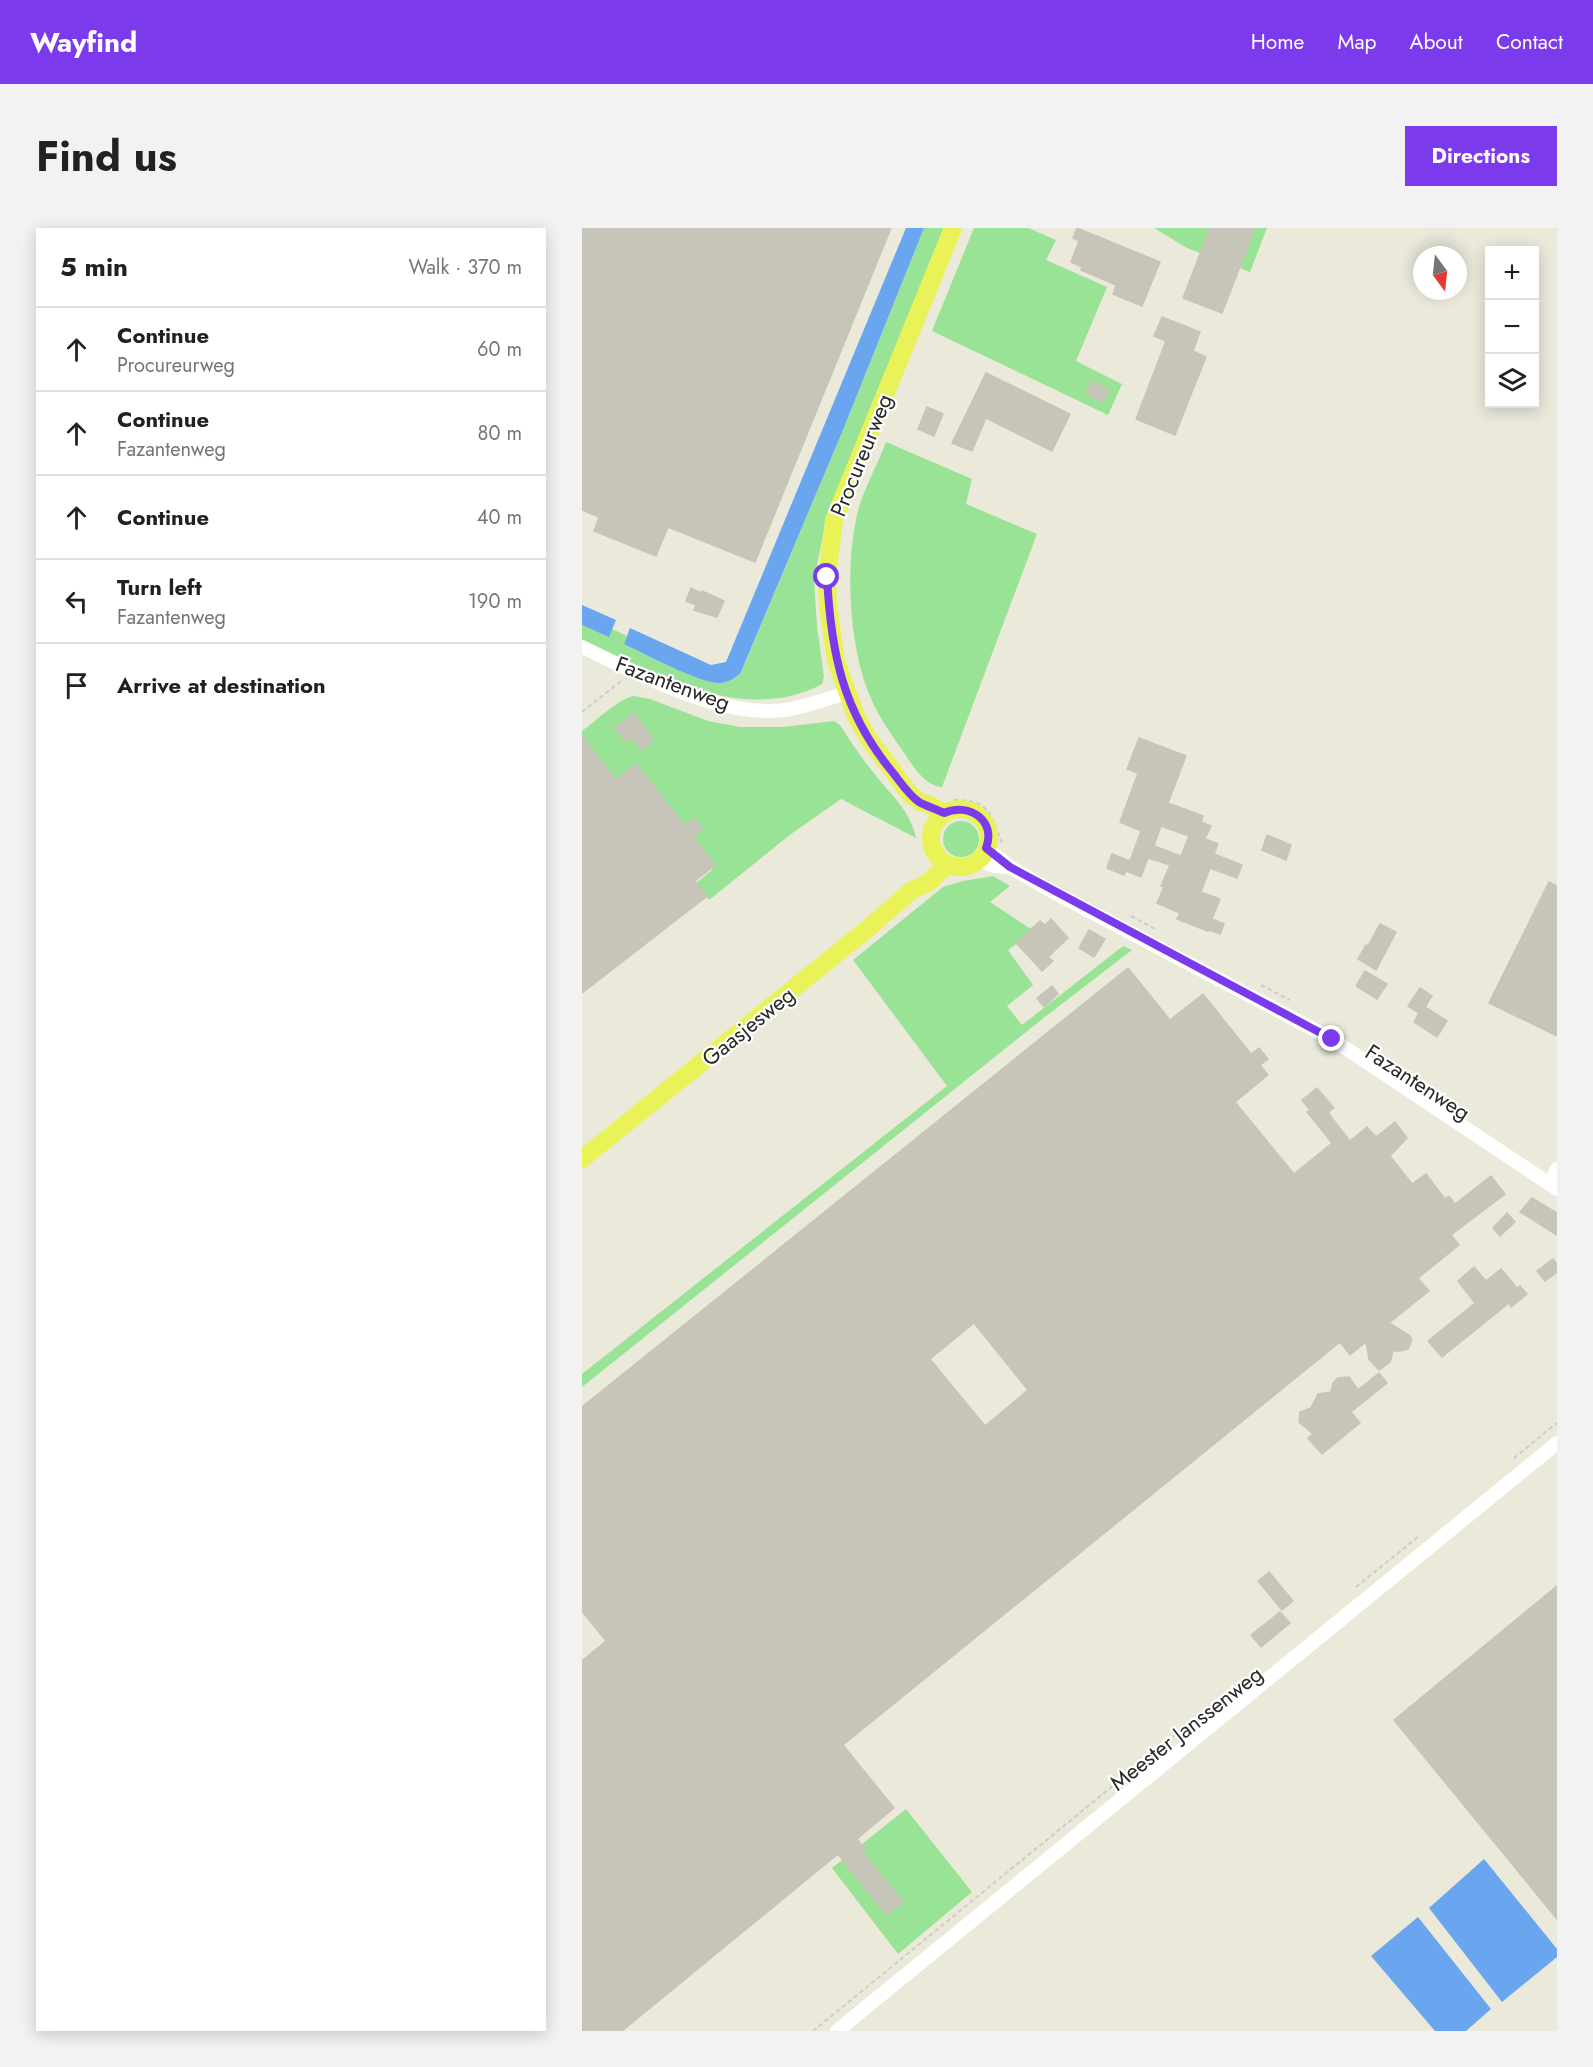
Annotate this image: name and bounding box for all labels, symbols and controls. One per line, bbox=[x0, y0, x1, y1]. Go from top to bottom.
text: Wayfind bbox=[30, 22, 137, 63]
text: Home bbox=[1251, 27, 1304, 57]
text: Map bbox=[1337, 27, 1377, 57]
text: About bbox=[1410, 27, 1463, 57]
text: Contact bbox=[1496, 27, 1563, 57]
text: Find us bbox=[36, 126, 177, 187]
button: Directions bbox=[1405, 126, 1557, 186]
north arrow bbox=[1413, 246, 1467, 300]
map controls bbox=[1485, 246, 1539, 408]
button: + bbox=[1485, 246, 1539, 300]
text: 5 min bbox=[60, 248, 128, 286]
text: Walk · 370 m bbox=[408, 253, 522, 282]
button: − bbox=[1485, 300, 1539, 354]
text: Continue bbox=[117, 319, 209, 351]
icon: ahead bbox=[60, 333, 93, 366]
text: 60 m bbox=[477, 335, 522, 364]
text: Procureurweg bbox=[117, 351, 235, 380]
button: layers bbox=[1485, 354, 1539, 408]
street label: Procureurweg bbox=[822, 389, 900, 521]
text: Continue bbox=[117, 403, 209, 435]
icon: ahead bbox=[60, 417, 93, 450]
text: 80 m bbox=[477, 419, 522, 448]
text: Fazantenweg bbox=[117, 435, 226, 464]
icon: ahead bbox=[60, 501, 93, 534]
text: Continue bbox=[117, 501, 209, 533]
text: 40 m bbox=[477, 503, 522, 532]
route start bbox=[813, 563, 839, 589]
text: Turn left bbox=[117, 571, 202, 603]
icon: left bbox=[60, 585, 93, 618]
text: 190 m bbox=[468, 587, 522, 616]
text: Fazantenweg bbox=[117, 603, 226, 632]
street label: Fazantenweg bbox=[611, 647, 735, 719]
icon: arrive bbox=[60, 669, 93, 702]
text: Arrive at destination bbox=[117, 669, 326, 701]
street label: Gaasjesweg bbox=[695, 979, 801, 1073]
route end bbox=[1318, 1025, 1344, 1051]
street label: Fazantenweg bbox=[1359, 1036, 1477, 1128]
street label: Meester Janssenweg bbox=[1103, 1658, 1269, 1798]

